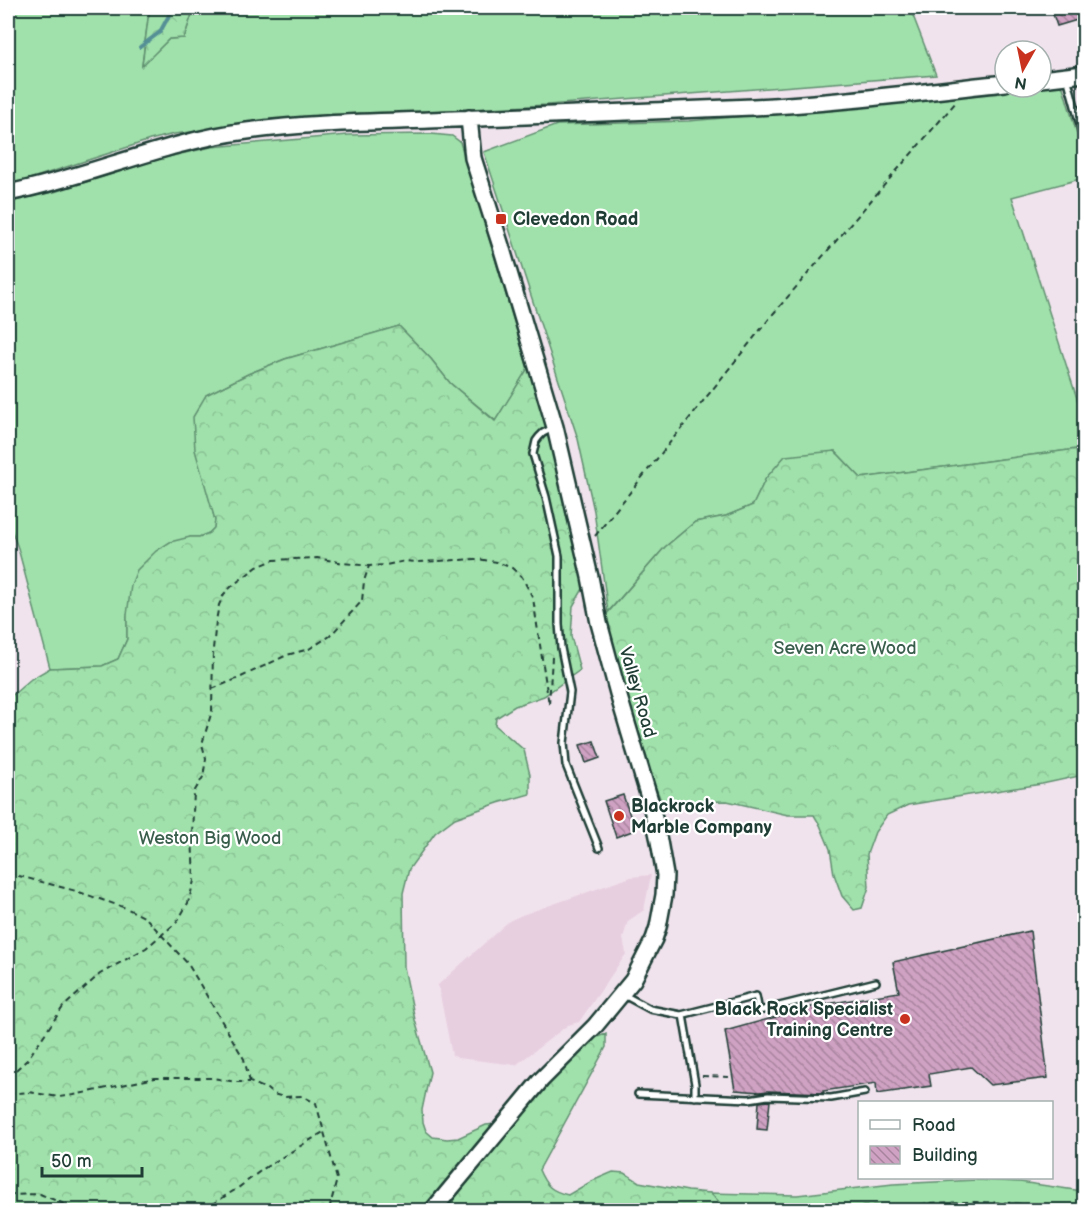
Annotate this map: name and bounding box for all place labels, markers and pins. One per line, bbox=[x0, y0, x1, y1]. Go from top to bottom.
place label: Clevedon Road bbox=[513, 209, 638, 230]
marker: Clevedon Road bbox=[494, 212, 508, 226]
place label: Blackrock Marble Company bbox=[631, 796, 772, 838]
marker: Blackrock Marble Company bbox=[612, 809, 626, 823]
place label: Black Rock Specialist Training Centre bbox=[715, 999, 893, 1041]
marker: Black Rock Specialist Training Centre bbox=[898, 1012, 912, 1026]

